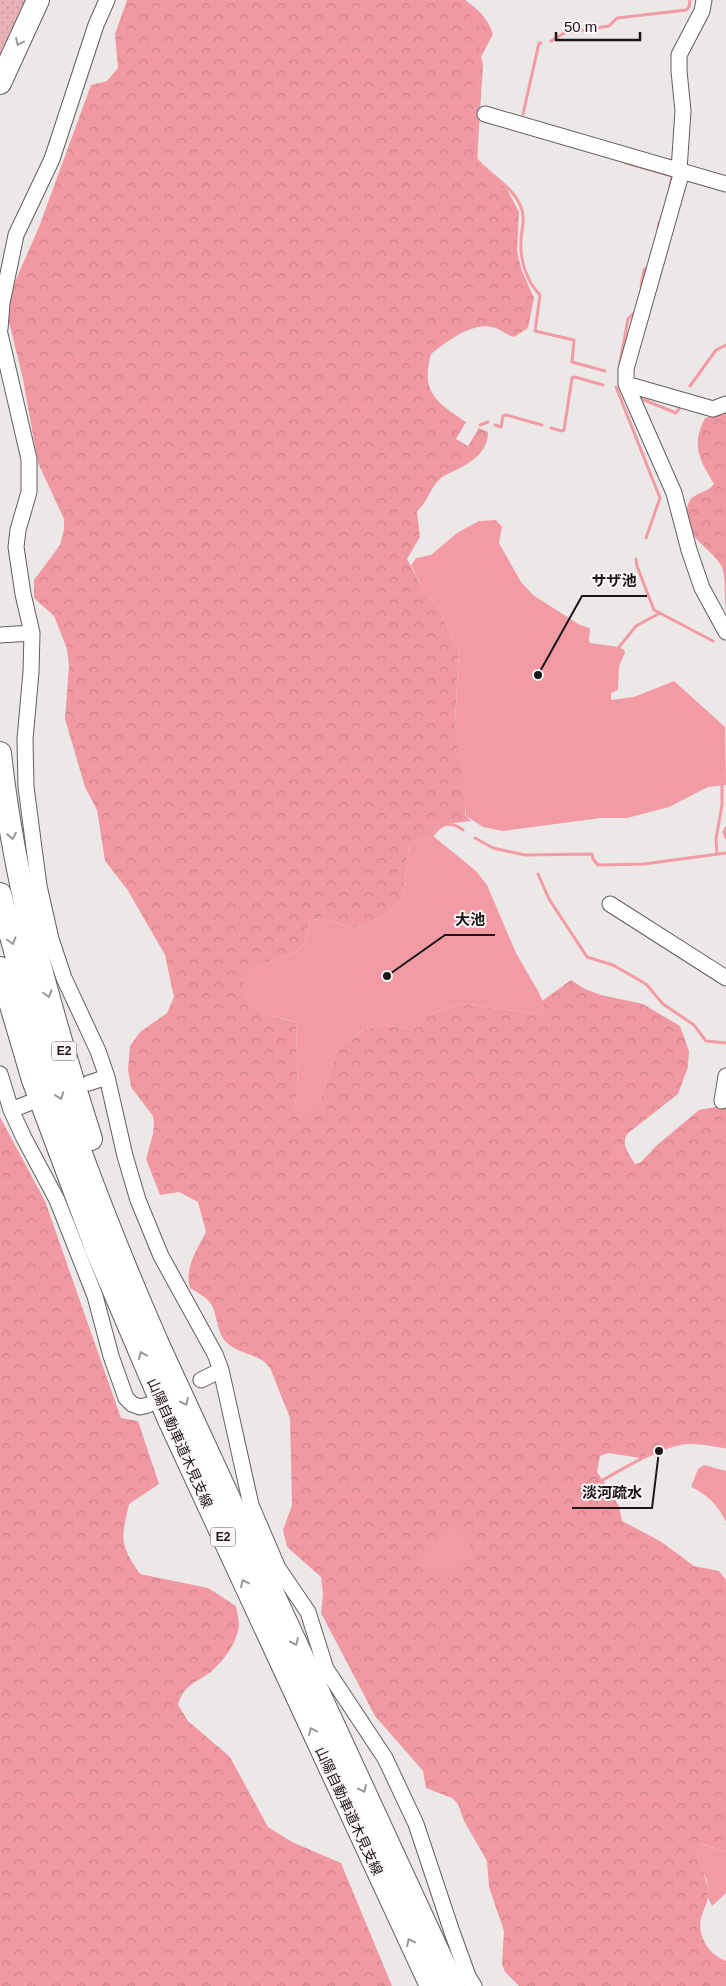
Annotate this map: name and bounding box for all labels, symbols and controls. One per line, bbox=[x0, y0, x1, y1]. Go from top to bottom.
scale bar bbox=[556, 10, 640, 42]
text: 50 m bbox=[564, 18, 597, 35]
one-way arrow bbox=[15, 37, 25, 46]
callout: サザ池 bbox=[582, 566, 647, 596]
text: サザ池 bbox=[591, 572, 637, 589]
one-way arrow bbox=[7, 832, 17, 840]
callout: 大池 bbox=[445, 905, 495, 935]
text: 大池 bbox=[455, 911, 485, 928]
one-way arrow bbox=[6, 937, 17, 946]
one-way arrow bbox=[42, 990, 52, 998]
road number: E2 bbox=[52, 1042, 76, 1060]
one-way arrow bbox=[54, 1092, 64, 1100]
one-way arrow bbox=[137, 1351, 148, 1360]
street label: 山陽自動車道木見支線 bbox=[144, 1376, 216, 1510]
one-way arrow bbox=[178, 1397, 189, 1406]
callout: 淡河疏水 bbox=[572, 1478, 652, 1508]
text: 淡河疏水 bbox=[582, 1484, 642, 1501]
road number: E2 bbox=[210, 1528, 236, 1546]
one-way arrow bbox=[240, 1580, 250, 1589]
one-way arrow bbox=[289, 1637, 300, 1646]
one-way arrow bbox=[308, 1727, 319, 1736]
street label: 山陽自動車道木見支線 bbox=[312, 1744, 386, 1878]
one-way arrow bbox=[357, 1784, 368, 1793]
one-way arrow bbox=[406, 1938, 416, 1947]

